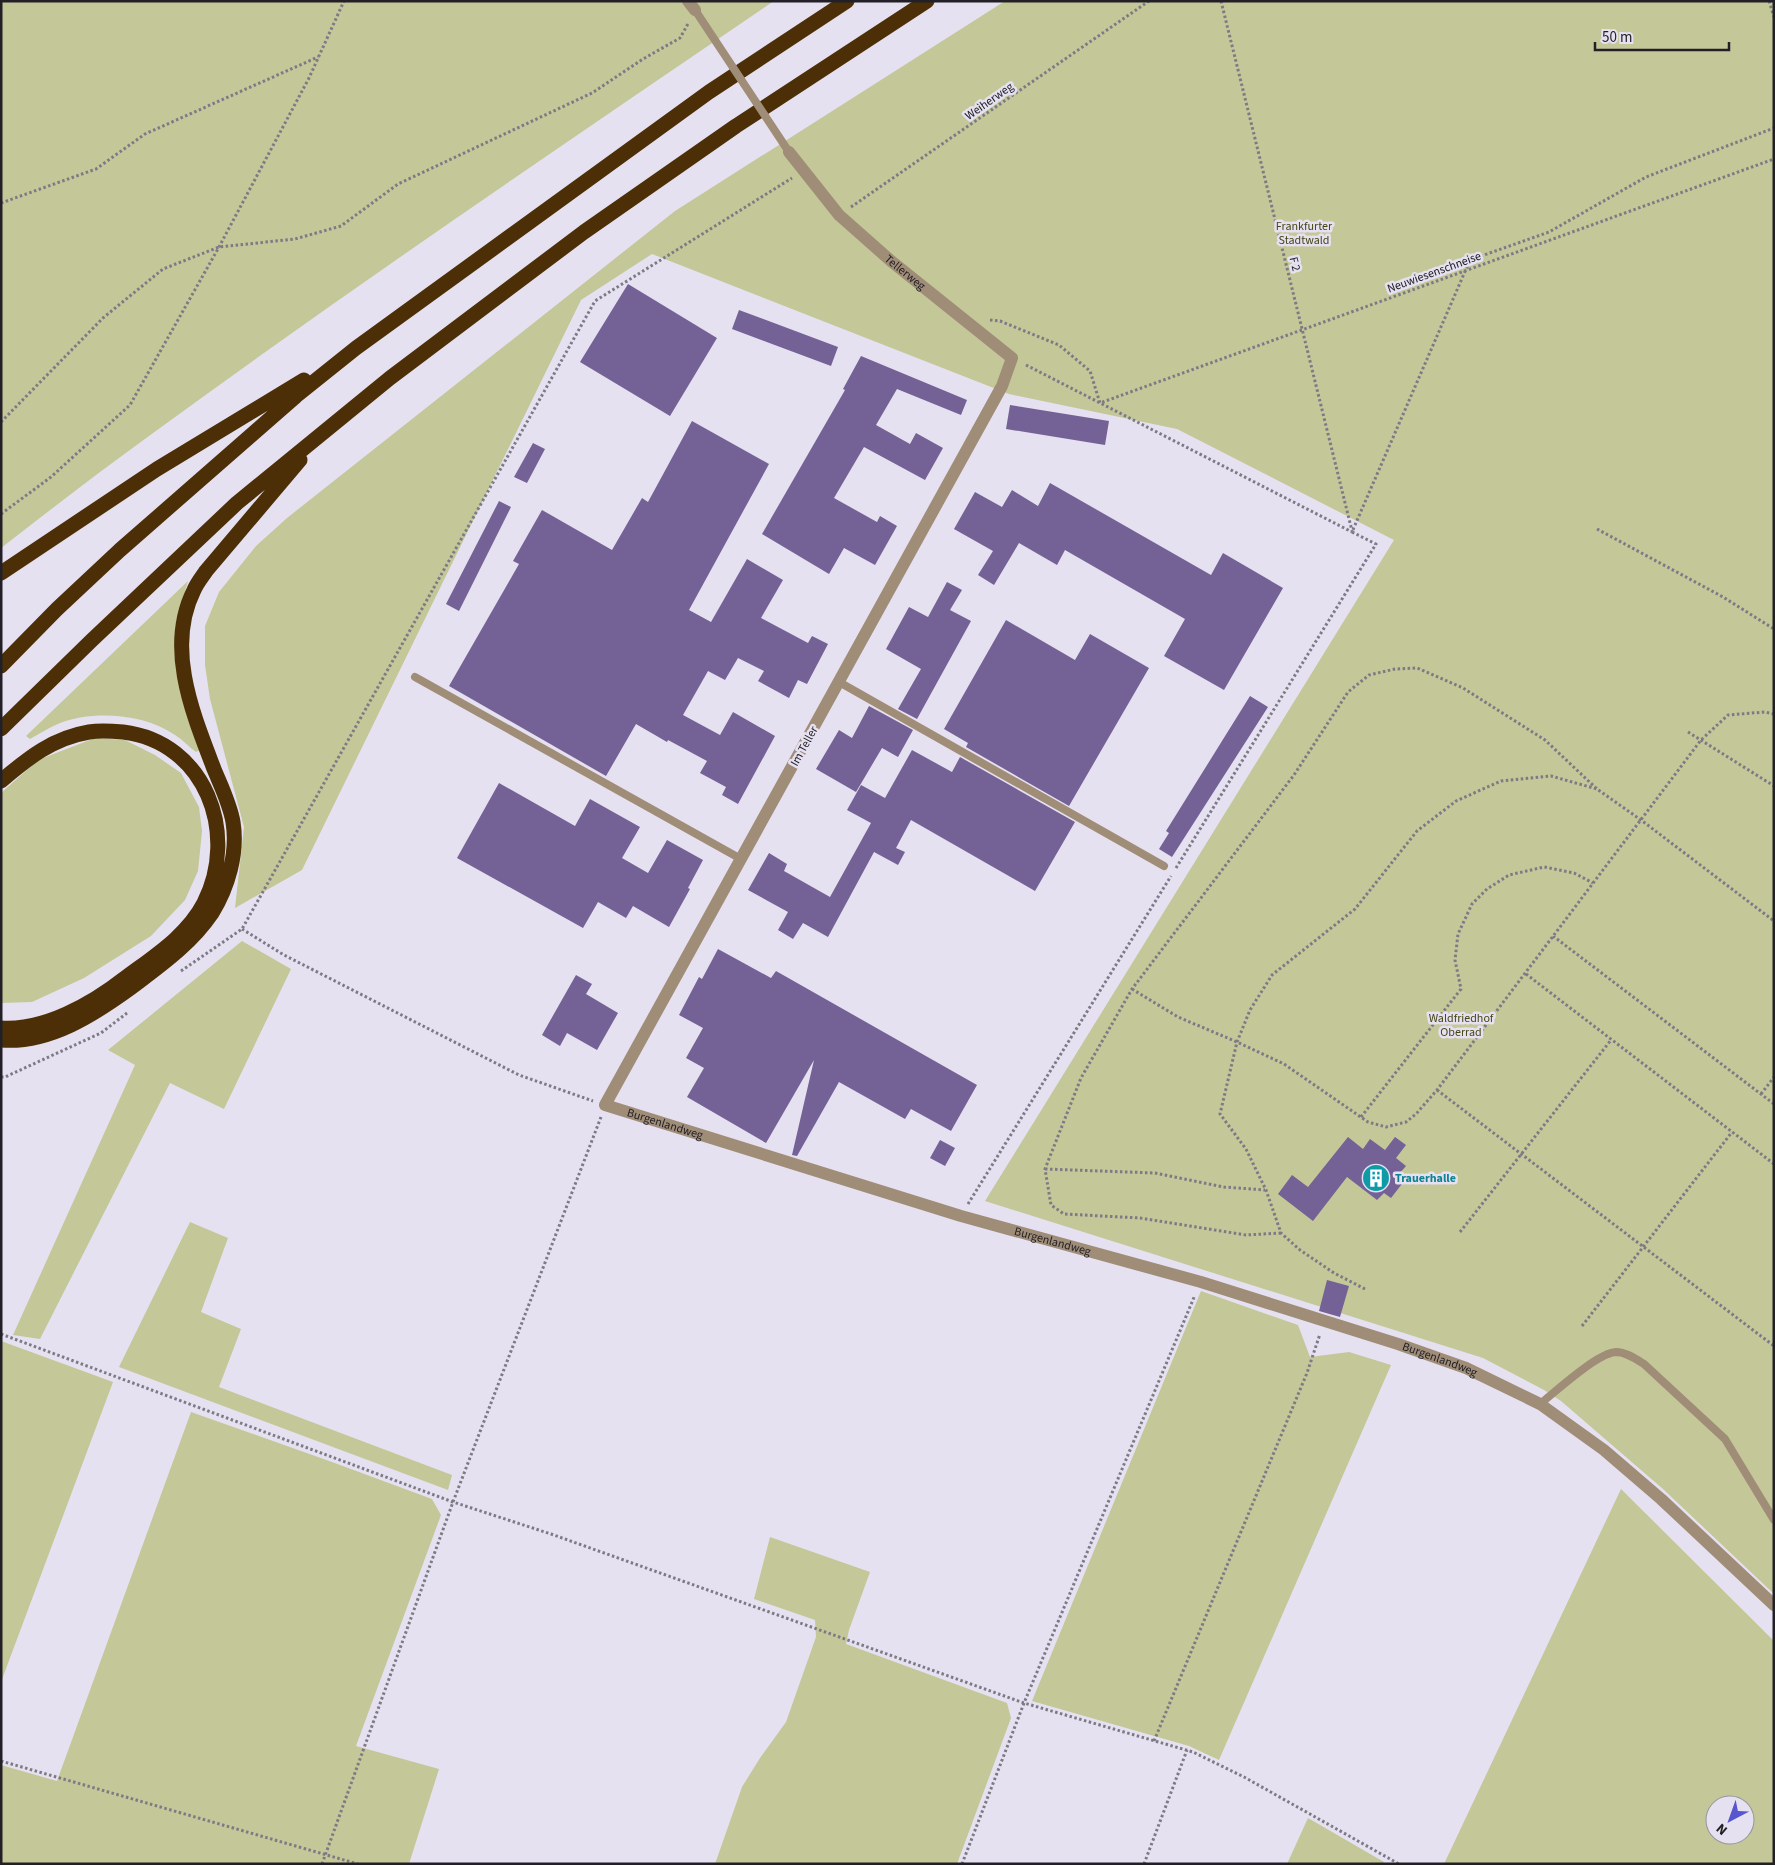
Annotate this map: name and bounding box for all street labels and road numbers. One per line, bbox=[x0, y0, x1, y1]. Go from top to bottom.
street label: Weiherweg bbox=[962, 78, 1017, 124]
street label: Neuwiesenschneise bbox=[1385, 248, 1484, 297]
street label: Tellerweg bbox=[880, 251, 929, 295]
street label: F 2 bbox=[1285, 255, 1304, 273]
street label: Im Teller bbox=[786, 722, 823, 769]
street label: Burgenlandweg bbox=[625, 1104, 705, 1144]
street label: Burgenlandweg bbox=[1012, 1223, 1093, 1260]
street label: Burgenlandweg bbox=[1400, 1338, 1480, 1381]

